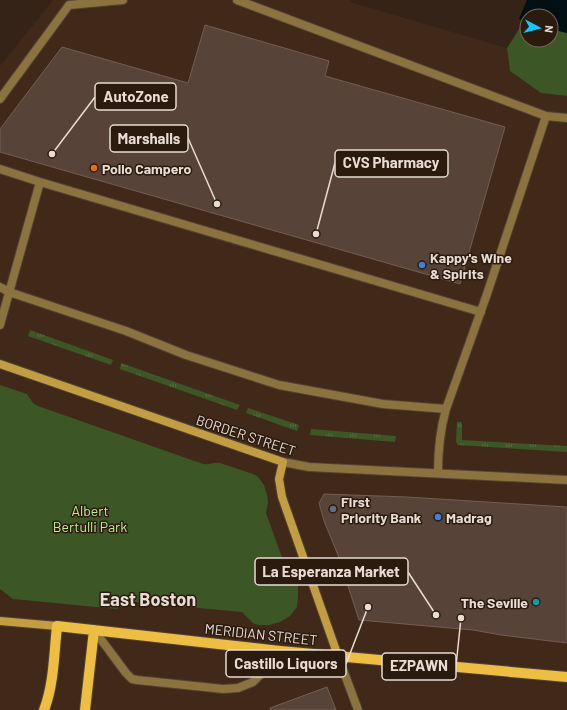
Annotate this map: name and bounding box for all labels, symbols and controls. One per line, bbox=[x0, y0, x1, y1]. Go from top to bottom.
north arrow bbox=[519, 8, 559, 48]
text: N bbox=[543, 25, 556, 34]
callout: AutoZone bbox=[95, 83, 176, 110]
text: AutoZone bbox=[103, 87, 169, 105]
callout: Marshalls bbox=[110, 125, 188, 152]
text: Marshalls bbox=[118, 129, 181, 147]
callout: CVS Pharmacy bbox=[335, 150, 448, 177]
text: CVS Pharmacy bbox=[343, 153, 440, 171]
place label: Pollo Campero bbox=[102, 160, 191, 177]
marker: Pollo Campero bbox=[89, 163, 99, 173]
place label: Kappy's Wine & Spirits bbox=[430, 249, 512, 282]
marker: Kappy's Wine & Spirits bbox=[417, 260, 427, 270]
street label: BORDER STREET bbox=[194, 411, 298, 459]
place label: First Priority Bank bbox=[341, 493, 422, 526]
park label: Albert Bertulli Park bbox=[53, 502, 127, 535]
marker: First Priority Bank bbox=[328, 504, 338, 514]
place label: Madrag bbox=[446, 509, 492, 526]
marker: Madrag bbox=[433, 512, 443, 522]
callout: La Esperanza Market bbox=[255, 558, 408, 585]
text: La Esperanza Market bbox=[262, 562, 400, 580]
district label: East Boston bbox=[100, 588, 196, 610]
place label: The Seville bbox=[461, 594, 528, 611]
marker: The Seville bbox=[531, 597, 541, 607]
street label: MERIDIAN STREET bbox=[204, 620, 318, 648]
callout: Castillo Liquors bbox=[226, 650, 346, 677]
callout: EZPAWN bbox=[382, 653, 456, 680]
text: Castillo Liquors bbox=[234, 654, 338, 672]
text: EZPAWN bbox=[390, 656, 448, 674]

